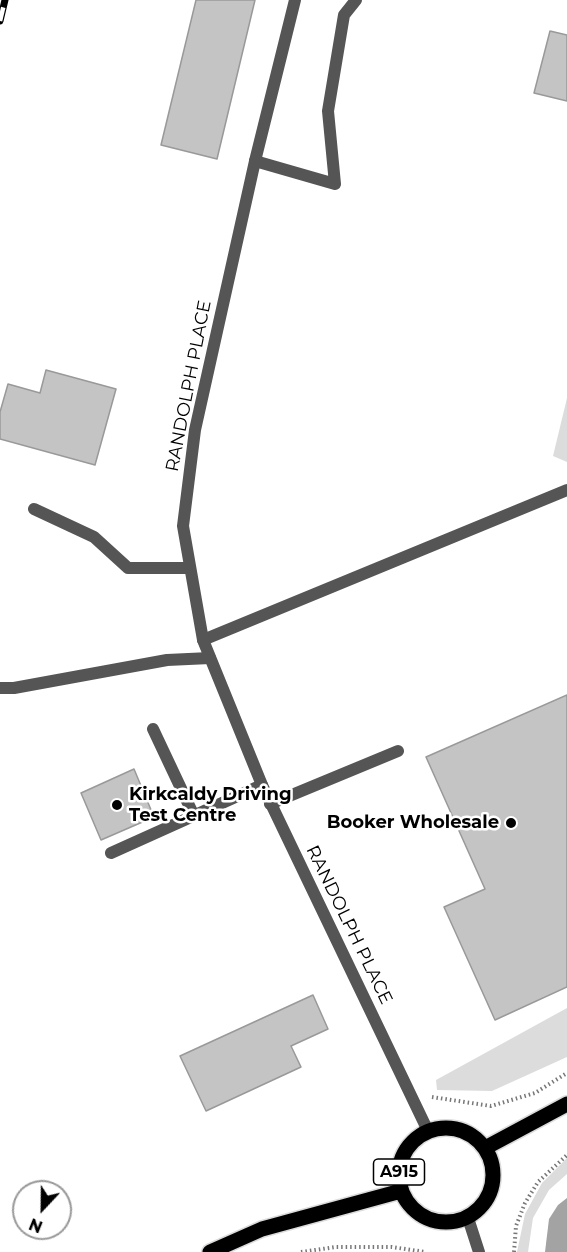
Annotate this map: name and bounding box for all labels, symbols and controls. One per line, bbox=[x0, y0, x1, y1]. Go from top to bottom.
street label: RANDOLPH PLACE bbox=[162, 298, 216, 474]
place label: Kirkcaldy Driving Test Centre bbox=[129, 784, 292, 826]
marker: Kirkcaldy Driving Test Centre bbox=[110, 798, 124, 812]
place label: Booker Wholesale bbox=[327, 812, 499, 834]
marker: Booker Wholesale bbox=[504, 816, 518, 830]
street label: RANDOLPH PLACE bbox=[301, 842, 397, 1008]
road number: A915 bbox=[374, 1159, 424, 1185]
north arrow bbox=[12, 1180, 72, 1240]
text: N bbox=[26, 1214, 45, 1237]

